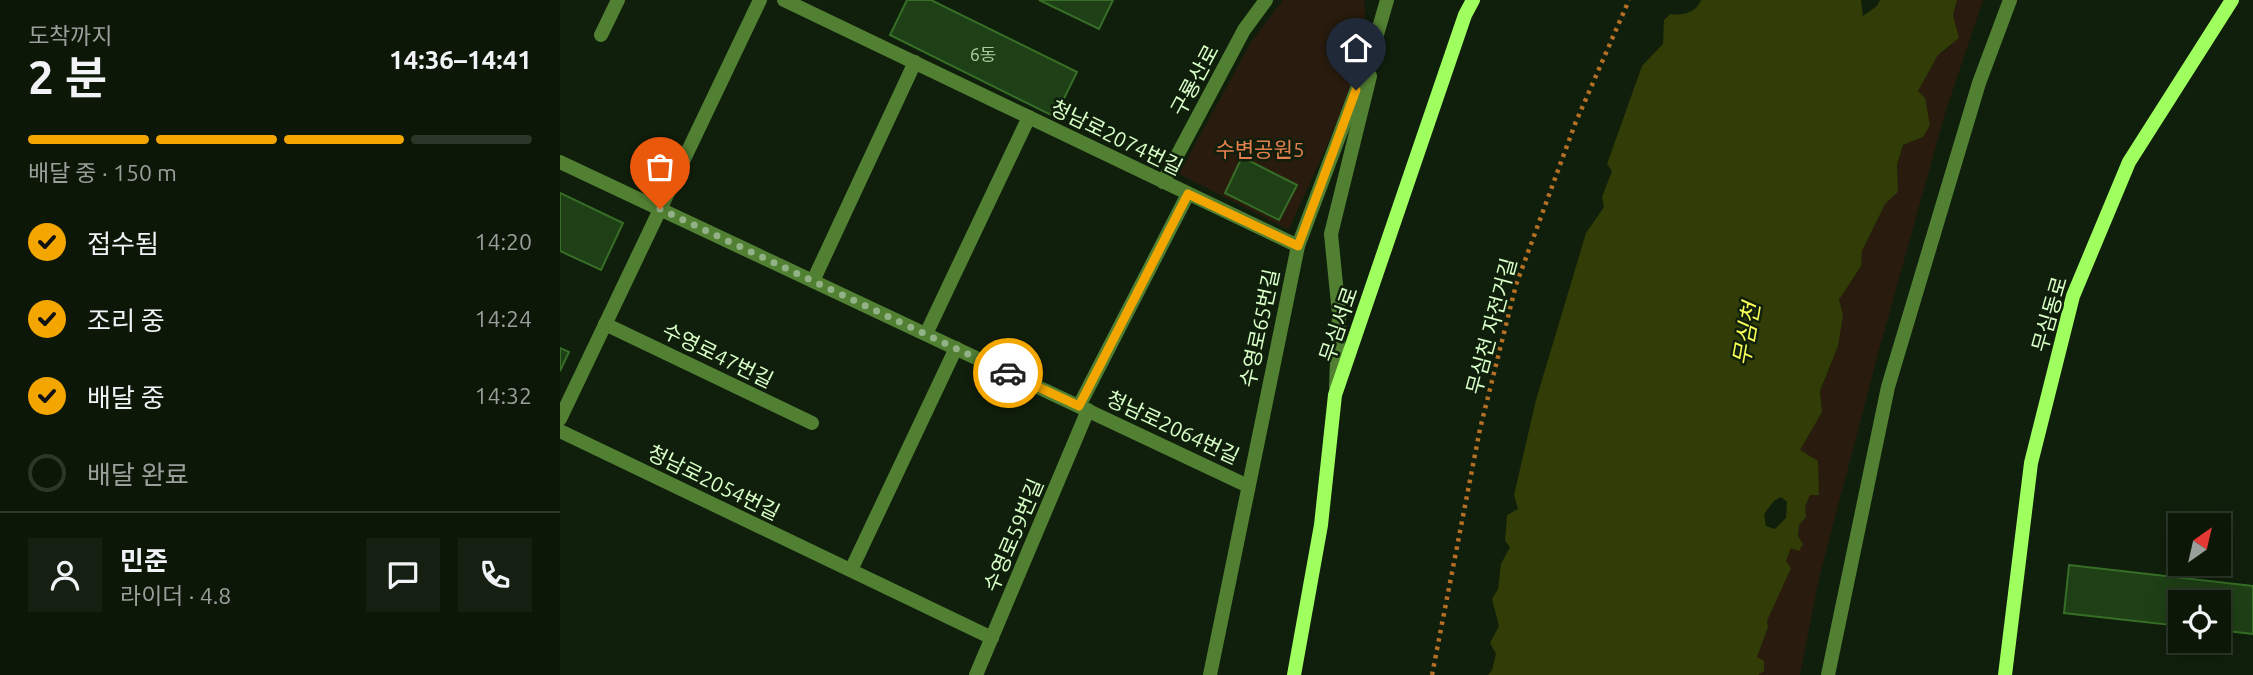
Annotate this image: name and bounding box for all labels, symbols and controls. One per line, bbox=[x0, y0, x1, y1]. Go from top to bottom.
pin bbox=[1326, 18, 1386, 90]
text: 도착까지 bbox=[28, 23, 113, 48]
icon: home bbox=[1337, 29, 1375, 67]
street label: 구룡산로 bbox=[1165, 40, 1223, 120]
house number: 6동 bbox=[970, 44, 996, 64]
text: 14:36–14:41 bbox=[389, 45, 532, 74]
text: 2 분 bbox=[28, 51, 107, 103]
street label: 청남로2074번길 bbox=[1047, 95, 1187, 179]
pin bbox=[630, 137, 690, 209]
park label: 수변공원5 bbox=[1215, 137, 1305, 161]
icon: bag bbox=[641, 148, 679, 186]
text: 배달 중 · 150 m bbox=[28, 160, 177, 185]
icon: check bbox=[28, 223, 66, 261]
text: 접수됨 bbox=[87, 229, 159, 258]
text: 14:20 bbox=[474, 229, 532, 254]
street label: 무심천 자전거길 bbox=[1461, 255, 1521, 397]
street label: 수영로65번길 bbox=[1235, 267, 1283, 389]
street label: 무심동로 bbox=[2027, 274, 2071, 354]
street label: 무심서로 bbox=[1314, 284, 1362, 364]
water label: 무심천 bbox=[1728, 298, 1764, 367]
icon: check bbox=[28, 300, 66, 338]
text: 조리 중 bbox=[87, 306, 165, 335]
text: 14:24 bbox=[474, 306, 532, 331]
street label: 수영로47번길 bbox=[659, 318, 777, 392]
courier bbox=[973, 338, 1043, 408]
icon: car bbox=[989, 354, 1027, 392]
icon: check bbox=[28, 377, 66, 415]
text: 배달 중 bbox=[87, 383, 165, 412]
text: 14:32 bbox=[474, 383, 532, 408]
street label: 청남로2064번길 bbox=[1103, 386, 1243, 468]
street label: 청남로2054번길 bbox=[644, 440, 784, 524]
text: 배달 완료 bbox=[87, 460, 189, 489]
street label: 수영로59번길 bbox=[978, 475, 1048, 595]
north arrow bbox=[2168, 513, 2231, 576]
map controls bbox=[2168, 513, 2231, 653]
button: person bbox=[28, 538, 102, 612]
button: chat bbox=[366, 538, 440, 612]
button: phone bbox=[458, 538, 532, 612]
text: 민준 bbox=[120, 546, 168, 575]
text: 라이더 · 4.8 bbox=[120, 583, 231, 608]
button: locate bbox=[2168, 590, 2231, 653]

